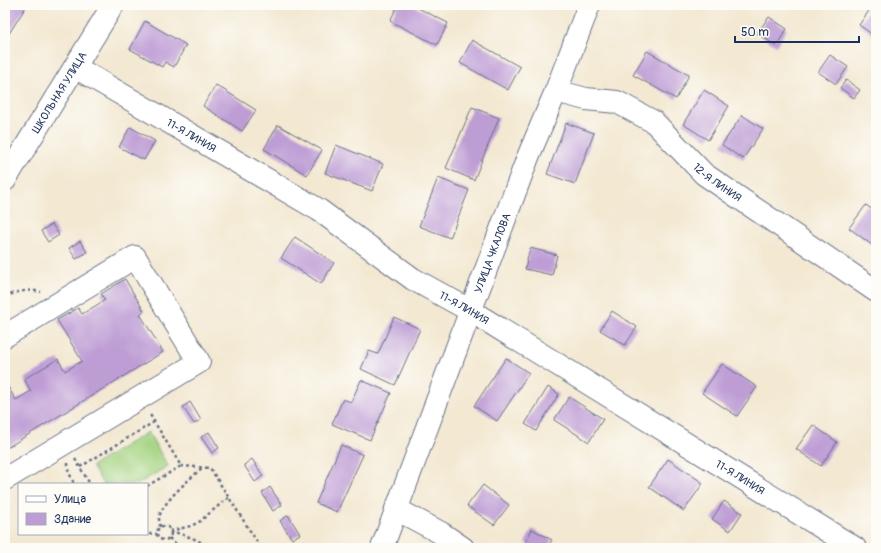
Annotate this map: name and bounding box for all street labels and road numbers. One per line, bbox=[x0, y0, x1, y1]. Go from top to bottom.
street label: ШКОЛЬНАЯ УЛИЦА bbox=[30, 50, 90, 136]
street label: 11-Я ЛИНИЯ bbox=[164, 116, 218, 155]
street label: 12-Я ЛИНИЯ bbox=[690, 161, 744, 205]
street label: УЛИЦА ЧКАЛОВА bbox=[472, 211, 513, 295]
street label: 11-Я ЛИНИЯ bbox=[437, 289, 491, 327]
street label: 11-Я ЛИНИЯ bbox=[713, 458, 767, 498]

